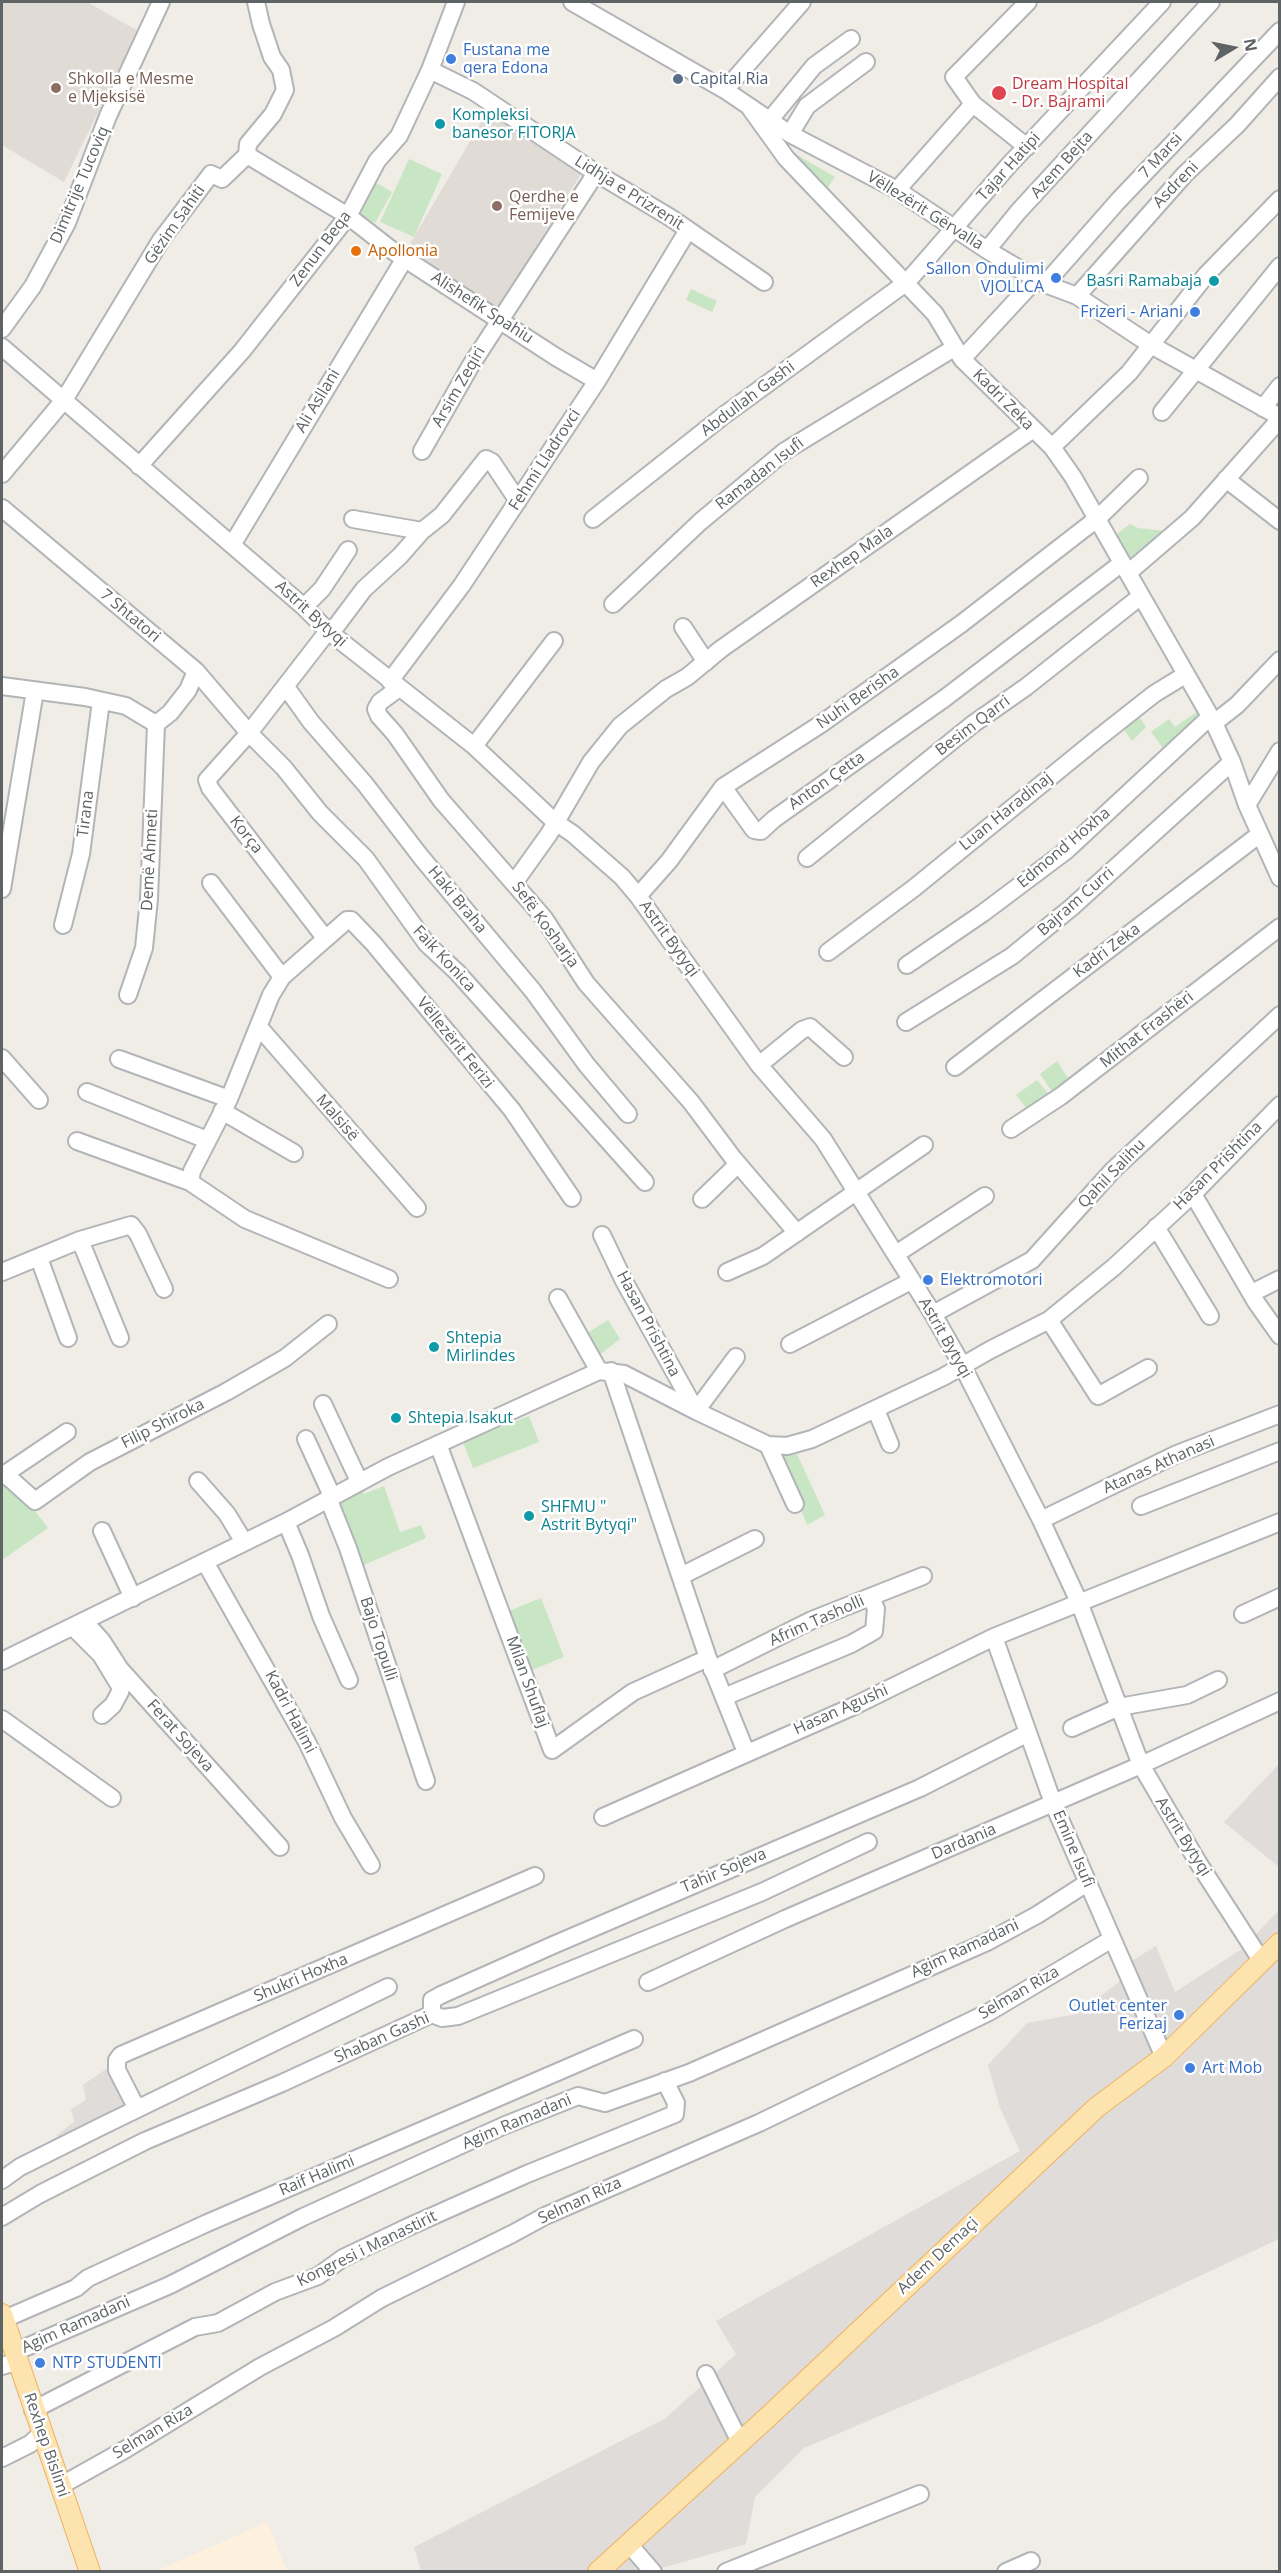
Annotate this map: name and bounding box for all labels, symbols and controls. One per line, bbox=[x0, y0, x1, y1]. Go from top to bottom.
north arrow bbox=[1203, 18, 1263, 78]
text: N bbox=[1239, 37, 1263, 53]
place label: Fustana me qera Edona bbox=[463, 40, 550, 78]
marker: Fustana me qera Edona bbox=[444, 52, 458, 66]
place label: Shkolla e Mesme e Mjeksisë bbox=[68, 69, 194, 107]
place label: Capital Ria bbox=[690, 69, 768, 89]
marker: Capital Ria bbox=[671, 72, 685, 86]
place label: Dream Hospital - Dr. Bajrami bbox=[1012, 74, 1128, 112]
marker: Shkolla e Mesme e Mjeksisë bbox=[49, 81, 63, 95]
marker: Dream Hospital - Dr. Bajrami bbox=[990, 84, 1008, 102]
place label: Kompleksi banesor FITORJA bbox=[452, 105, 576, 143]
marker: Kompleksi banesor FITORJA bbox=[433, 117, 447, 131]
street label: Dimitrije Tucoviq bbox=[47, 123, 113, 247]
street label: Azem Bejta bbox=[1027, 128, 1097, 202]
street label: Tajar Hatipi bbox=[973, 129, 1045, 205]
street label: 7 Marsi bbox=[1135, 129, 1187, 183]
street label: Lidhja e Prizrenit bbox=[571, 152, 687, 234]
street label: Asdreni bbox=[1149, 158, 1203, 212]
street label: Vëllezërit Gërvalla bbox=[863, 167, 987, 255]
street label: Gëzim Sahiti bbox=[141, 182, 209, 268]
place label: Qerdhe e Femijeve bbox=[509, 187, 579, 225]
marker: Qerdhe e Femijeve bbox=[490, 199, 504, 213]
street label: Zenun Beqa bbox=[286, 207, 356, 291]
place label: Apollonia bbox=[368, 241, 438, 261]
marker: Apollonia bbox=[349, 244, 363, 258]
place label: Sallon Ondulimi VJOLLCA bbox=[926, 259, 1044, 297]
street label: Alishefik Spahiu bbox=[427, 268, 537, 348]
marker: Sallon Ondulimi VJOLLCA bbox=[1049, 271, 1063, 285]
place label: Basri Ramabaja bbox=[1086, 271, 1202, 291]
marker: Basri Ramabaja bbox=[1207, 274, 1221, 288]
place label: Frizeri - Ariani bbox=[1080, 302, 1183, 322]
marker: Frizeri - Ariani bbox=[1188, 305, 1202, 319]
street label: Arsim Zeqiri bbox=[428, 343, 490, 431]
street label: Abdullah Gashi bbox=[697, 357, 799, 441]
street label: Kadri Zeka bbox=[968, 365, 1038, 435]
street label: Ali Asllani bbox=[292, 366, 344, 436]
street label: Fehmi Lladrovci bbox=[505, 406, 585, 514]
street label: Ramadan Isufi bbox=[712, 434, 808, 514]
street label: Rexhep Mala bbox=[807, 522, 897, 592]
street label: Astrit Bytyqi bbox=[271, 577, 351, 651]
street label: 7 Shtatori bbox=[96, 585, 164, 647]
street label: Nuhi Berisha bbox=[813, 663, 903, 733]
street label: Besim Qarri bbox=[932, 692, 1014, 760]
street label: Anton Çetta bbox=[785, 748, 869, 814]
street label: Luan Haradinaj bbox=[956, 769, 1056, 855]
street label: Tirana bbox=[74, 790, 98, 838]
street label: Edmond Hoxha bbox=[1014, 804, 1114, 892]
street label: Demë Ahmeti bbox=[138, 809, 162, 911]
street label: Korça bbox=[225, 812, 267, 858]
street label: Haki Braha bbox=[423, 863, 491, 937]
street label: Bajram Curri bbox=[1034, 864, 1118, 940]
street label: Sefë Kosharja bbox=[507, 878, 583, 972]
street label: Astrit Bytyqi bbox=[635, 897, 703, 981]
street label: Kadri Zeka bbox=[1070, 920, 1144, 982]
street label: Faik Konica bbox=[408, 922, 480, 996]
street label: Mithat Frashëri bbox=[1096, 988, 1198, 1072]
street label: Vëllezërit Ferizi bbox=[412, 993, 498, 1093]
street label: Malsisë bbox=[312, 1091, 362, 1145]
street label: Hasan Prishtina bbox=[1170, 1118, 1266, 1214]
street label: Qahil Salihu bbox=[1074, 1135, 1150, 1213]
street label: Hasan Prishtina bbox=[612, 1268, 684, 1380]
place label: Elektromotori bbox=[940, 1270, 1043, 1290]
marker: Elektromotori bbox=[921, 1273, 935, 1287]
street label: Astrit Bytyqi bbox=[914, 1294, 976, 1382]
place label: Shtepia Mirlindes bbox=[446, 1328, 515, 1366]
marker: Shtepia Mirlindes bbox=[427, 1340, 441, 1354]
street label: Filip Shiroka bbox=[118, 1395, 208, 1453]
place label: Shtepia Isakut bbox=[408, 1408, 513, 1428]
marker: Shtepia Isakut bbox=[389, 1411, 403, 1425]
street label: Atanas Athanasi bbox=[1100, 1432, 1218, 1498]
place label: SHFMU " Astrit Bytyqi" bbox=[541, 1497, 637, 1535]
marker: SHFMU " Astrit Bytyqi" bbox=[522, 1509, 536, 1523]
street label: Afrim Tasholli bbox=[767, 1592, 867, 1650]
street label: Bajo Topulli bbox=[355, 1595, 401, 1683]
street label: Milan Shuflaj bbox=[502, 1634, 552, 1730]
street label: Kadri Halimi bbox=[260, 1667, 320, 1757]
street label: Hasan Agushi bbox=[791, 1681, 891, 1739]
street label: Ferat Sojeva bbox=[142, 1696, 218, 1776]
street label: Astrit Bytyqi bbox=[1151, 1794, 1215, 1880]
street label: Emine Isufi bbox=[1048, 1807, 1098, 1891]
street label: Dardania bbox=[929, 1820, 999, 1864]
street label: Tahir Sojeva bbox=[679, 1844, 769, 1898]
street label: Agim Ramadani bbox=[908, 1916, 1022, 1982]
street label: Shukri Hoxha bbox=[251, 1950, 351, 2006]
street label: Selman Riza bbox=[975, 1962, 1063, 2024]
place label: Outlet center Ferizaj bbox=[1068, 1996, 1167, 2034]
street label: Shaban Gashi bbox=[331, 2008, 433, 2068]
marker: Outlet center Ferizaj bbox=[1172, 2008, 1186, 2022]
place label: Art Mob bbox=[1202, 2058, 1262, 2078]
marker: Art Mob bbox=[1183, 2061, 1197, 2075]
street label: Agim Ramadani bbox=[459, 2090, 575, 2154]
street label: Raif Halimi bbox=[276, 2152, 358, 2200]
street label: Selman Riza bbox=[535, 2173, 625, 2229]
street label: Kongresi i Manastirit bbox=[294, 2207, 440, 2291]
street label: Adem Demaçi bbox=[893, 2214, 983, 2298]
street label: Agim Ramadani bbox=[19, 2292, 133, 2358]
place label: NTP STUDENTI bbox=[52, 2353, 162, 2373]
marker: NTP STUDENTI bbox=[33, 2356, 47, 2370]
street label: Rexhep Bislimi bbox=[19, 2390, 73, 2500]
street label: Selman Riza bbox=[110, 2401, 196, 2463]

